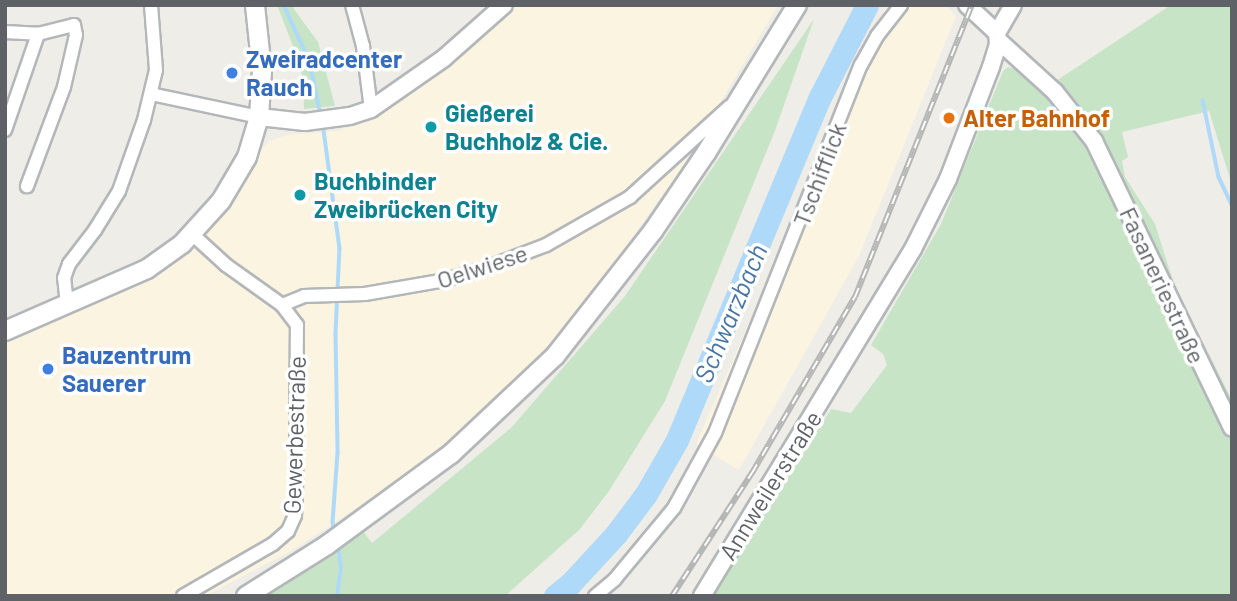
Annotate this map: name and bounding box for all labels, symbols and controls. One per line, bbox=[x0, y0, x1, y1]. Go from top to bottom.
place label: Zweiradcenter Rauch bbox=[246, 45, 402, 101]
marker: Zweiradcenter Rauch bbox=[224, 65, 240, 81]
place label: Gießerei Buchholz & Cie. bbox=[445, 99, 608, 155]
place label: Alter Bahnhof bbox=[963, 104, 1110, 132]
marker: Alter Bahnhof bbox=[941, 110, 957, 126]
street label: Tschifflick bbox=[786, 118, 852, 230]
marker: Gießerei Buchholz & Cie. bbox=[423, 119, 439, 135]
place label: Buchbinder Zweibrücken City bbox=[314, 167, 498, 223]
marker: Buchbinder Zweibrücken City bbox=[292, 187, 308, 203]
street label: Fasaneriestraße bbox=[1114, 202, 1212, 368]
street label: Oelwiese bbox=[433, 238, 531, 294]
water label: Schwarzbach bbox=[687, 239, 773, 387]
place label: Bauzentrum Sauerer bbox=[62, 341, 191, 397]
street label: Gewerbestraße bbox=[277, 355, 311, 515]
marker: Bauzentrum Sauerer bbox=[40, 361, 56, 377]
street label: Annweilerstraße bbox=[713, 405, 827, 565]

